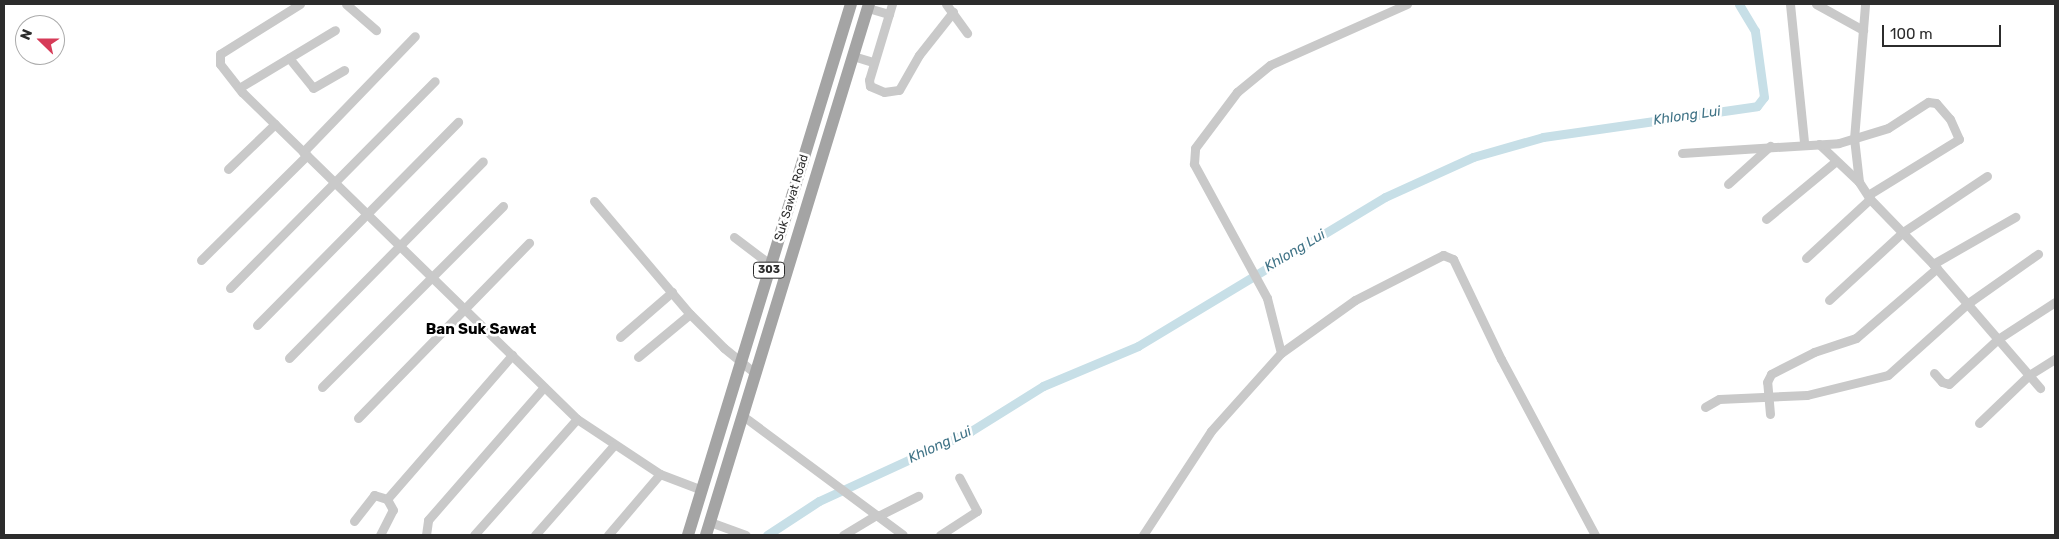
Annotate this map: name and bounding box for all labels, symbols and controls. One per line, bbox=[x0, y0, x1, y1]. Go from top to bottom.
north arrow bbox=[15, 15, 65, 65]
scale bar bbox=[1884, 15, 2003, 47]
text: 100 m bbox=[1890, 25, 1932, 43]
text: N bbox=[17, 27, 36, 42]
water label: Khlong Lui bbox=[1652, 103, 1722, 129]
street label: Suk Sawat Road bbox=[772, 153, 812, 243]
water label: Khlong Lui bbox=[1262, 226, 1328, 276]
road number: 303 bbox=[753, 262, 785, 278]
district label: Ban Suk Sawat bbox=[426, 321, 536, 339]
water label: Khlong Lui bbox=[906, 423, 974, 467]

